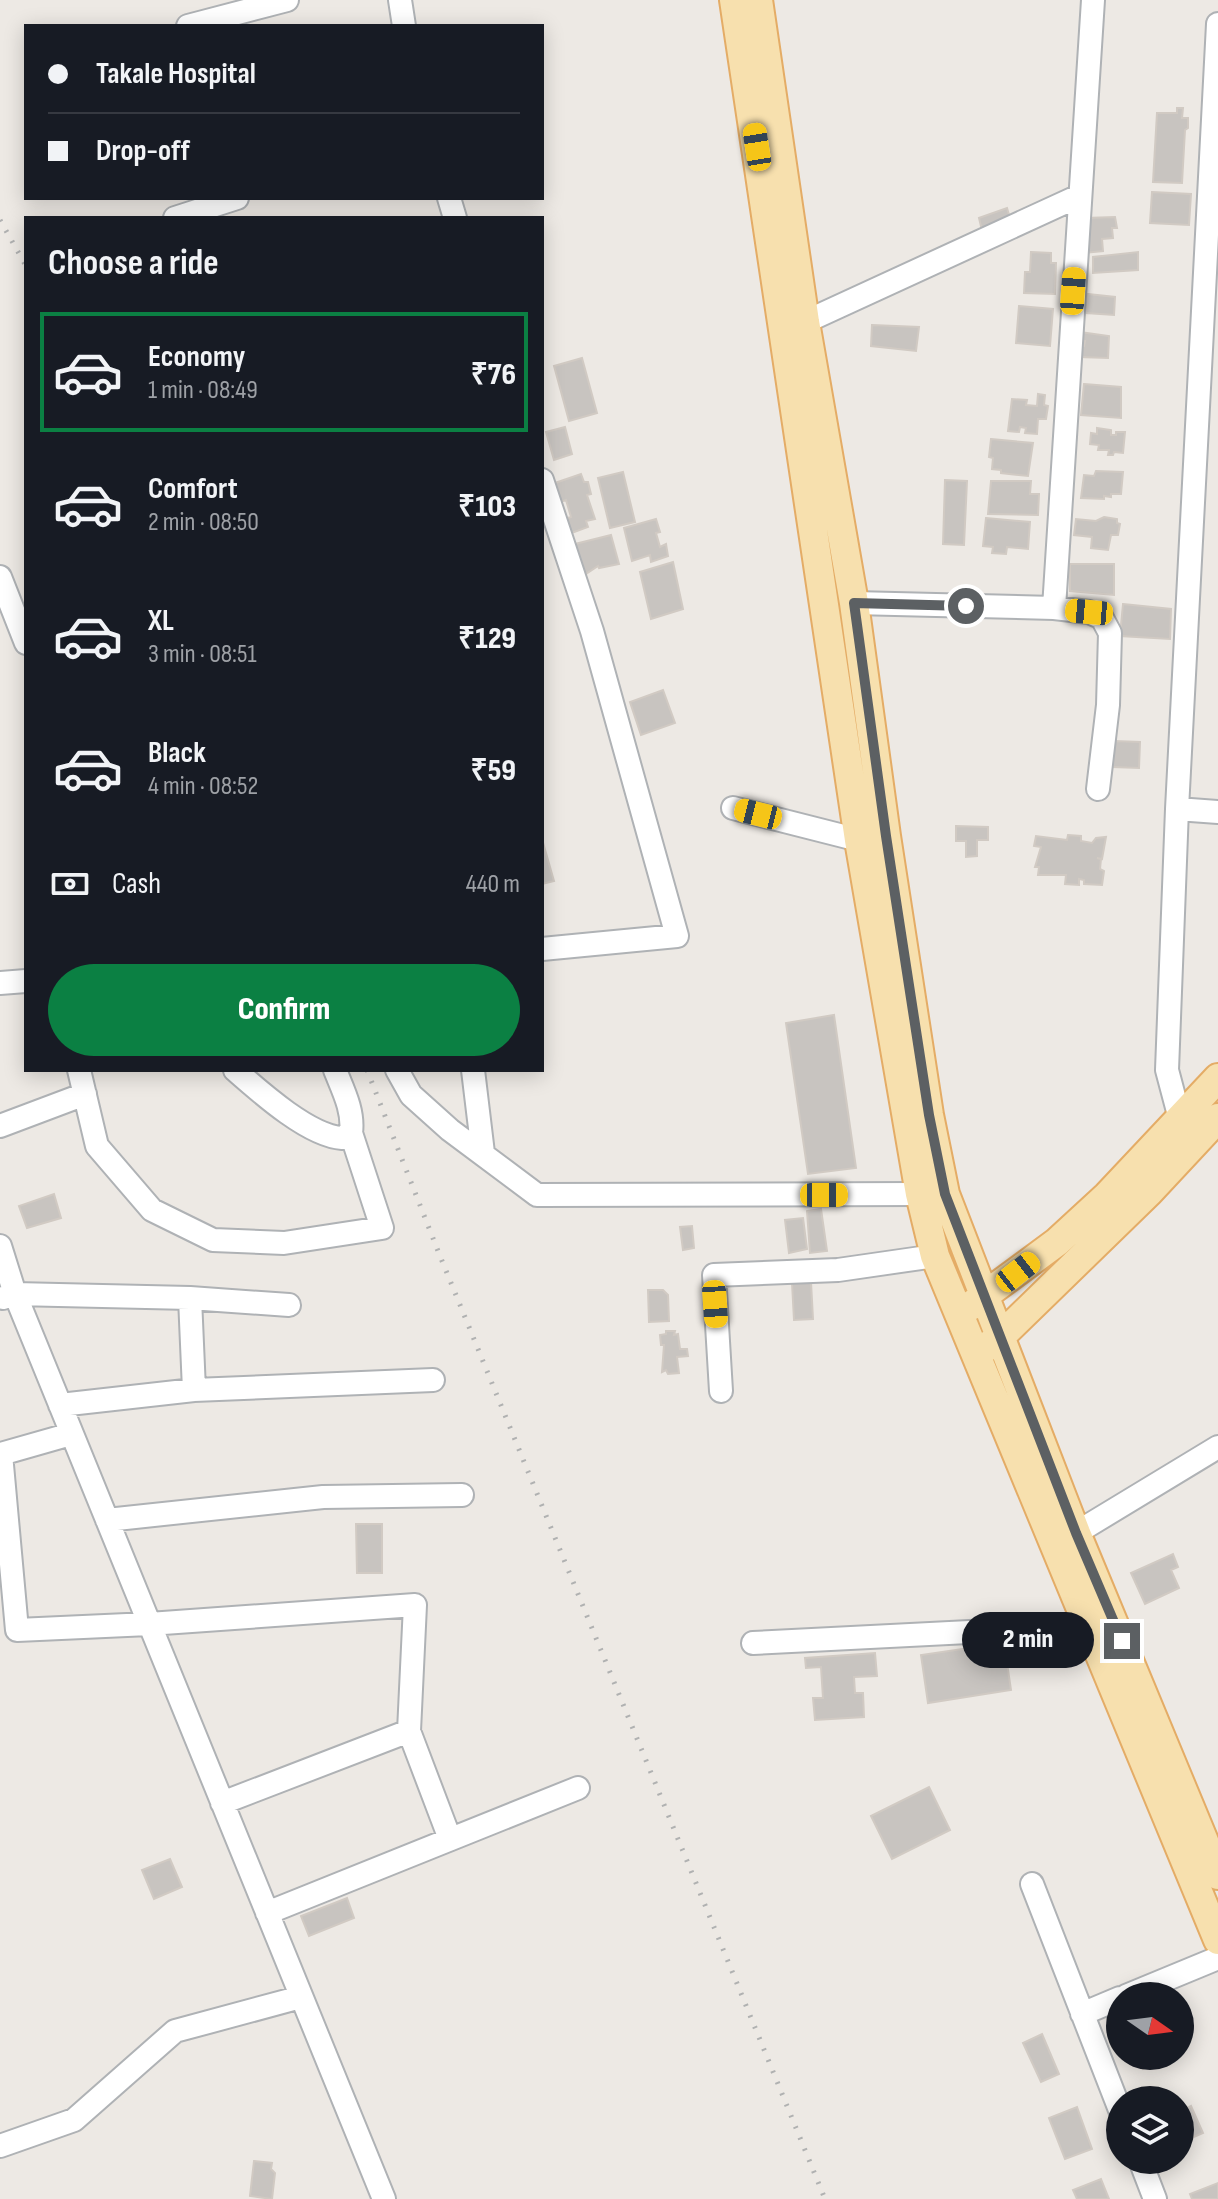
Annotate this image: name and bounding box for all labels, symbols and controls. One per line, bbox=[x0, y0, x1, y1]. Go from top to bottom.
text: Takale Hospital bbox=[96, 56, 256, 92]
car bbox=[741, 121, 773, 173]
text: Drop-off bbox=[96, 133, 190, 169]
text: Choose a ride bbox=[48, 242, 219, 285]
car bbox=[1059, 266, 1087, 316]
icon: car bbox=[52, 336, 124, 408]
text: Economy bbox=[148, 339, 245, 375]
text: ₹76 bbox=[471, 357, 516, 393]
text: 1 min · 08:49 bbox=[148, 375, 258, 406]
icon: car bbox=[52, 468, 124, 540]
text: Comfort bbox=[148, 471, 238, 507]
text: ₹103 bbox=[458, 489, 516, 525]
text: 2 min · 08:50 bbox=[148, 507, 259, 538]
route start bbox=[948, 588, 984, 624]
car bbox=[1064, 598, 1114, 626]
icon: car bbox=[52, 600, 124, 672]
text: XL bbox=[148, 603, 174, 639]
text: ₹129 bbox=[458, 621, 516, 657]
text: 3 min · 08:51 bbox=[148, 639, 257, 670]
icon: car bbox=[52, 732, 124, 804]
text: Black bbox=[148, 735, 206, 771]
text: ₹59 bbox=[471, 753, 516, 789]
text: 4 min · 08:52 bbox=[148, 771, 258, 802]
car bbox=[732, 797, 784, 831]
icon: cash bbox=[48, 862, 92, 906]
text: Cash bbox=[112, 866, 161, 902]
text: 440 m bbox=[466, 869, 520, 900]
button: Confirm bbox=[48, 964, 520, 1056]
car bbox=[800, 1183, 848, 1207]
car bbox=[992, 1248, 1044, 1296]
car bbox=[701, 1279, 729, 1329]
callout: 2 min bbox=[962, 1613, 1094, 1669]
route end bbox=[1104, 1623, 1140, 1659]
text: 2 min bbox=[1003, 1624, 1053, 1655]
north arrow bbox=[1106, 1982, 1194, 2070]
map controls bbox=[1106, 1982, 1194, 2174]
button: layers bbox=[1106, 2086, 1194, 2174]

